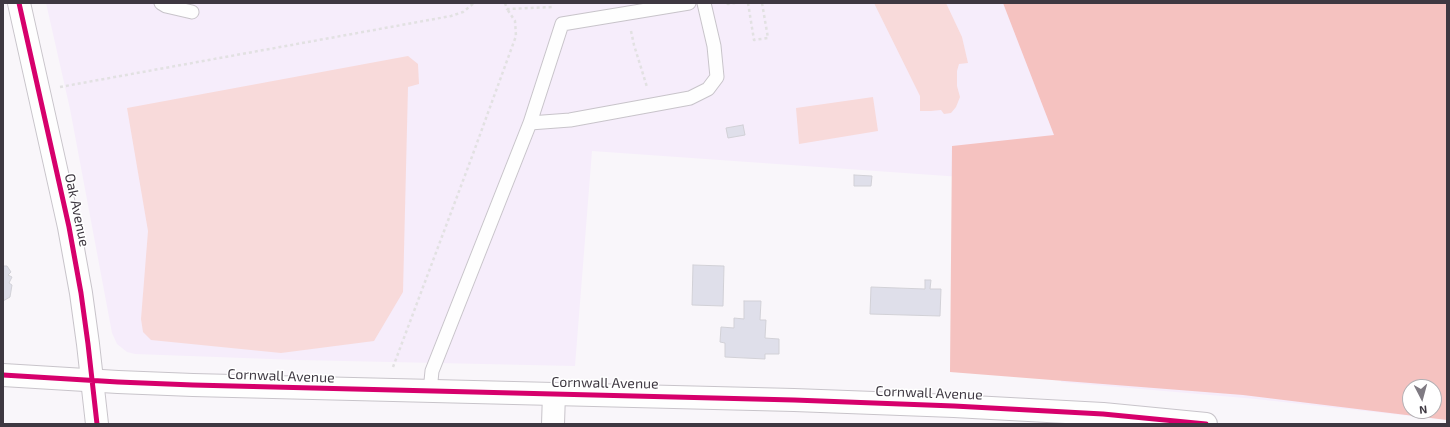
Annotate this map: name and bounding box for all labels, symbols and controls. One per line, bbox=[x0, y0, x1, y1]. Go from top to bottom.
street label: Oak Avenue bbox=[61, 172, 93, 248]
street label: Cornwall Avenue bbox=[227, 366, 335, 386]
street label: Cornwall Avenue bbox=[551, 374, 659, 392]
north arrow bbox=[1402, 379, 1442, 419]
street label: Cornwall Avenue bbox=[875, 383, 983, 403]
text: N bbox=[1419, 404, 1428, 417]

